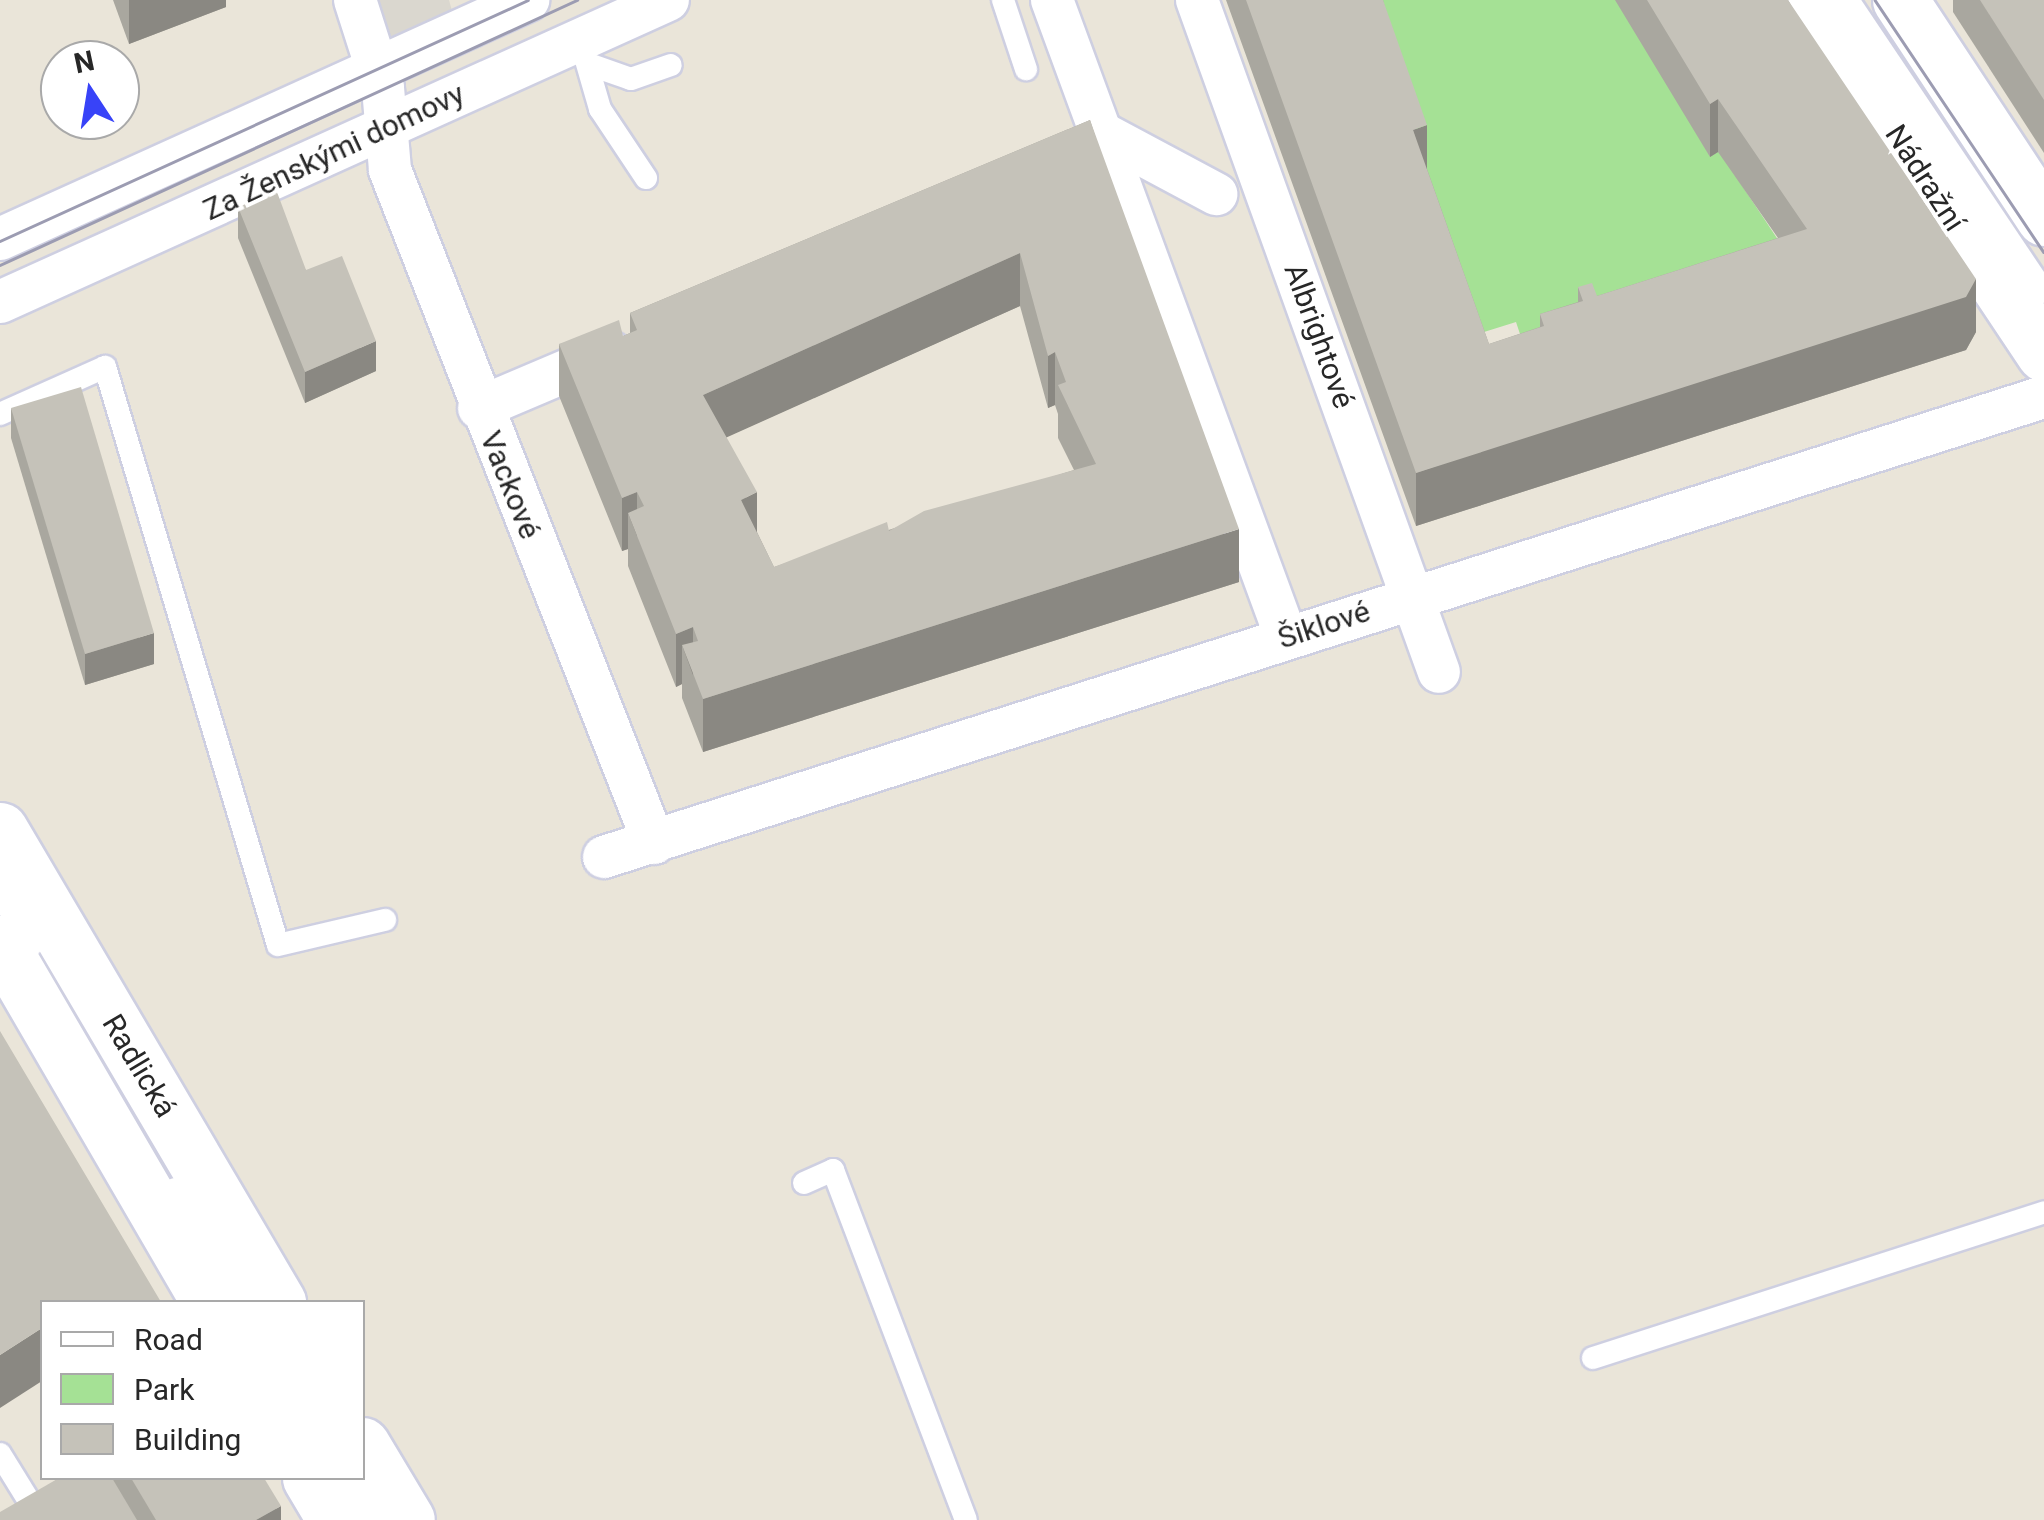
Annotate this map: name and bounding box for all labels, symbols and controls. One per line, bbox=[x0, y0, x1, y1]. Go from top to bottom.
north arrow bbox=[40, 40, 140, 140]
text: N bbox=[71, 44, 97, 80]
street label: Za Ženskými domovy bbox=[198, 76, 470, 228]
street label: Nádražní bbox=[1877, 118, 1973, 238]
street label: Albrightové bbox=[1276, 259, 1362, 413]
street label: Vackové bbox=[472, 426, 548, 544]
street label: Šiklové bbox=[1273, 593, 1375, 657]
street label: Radlická bbox=[94, 1008, 184, 1124]
legend bbox=[40, 1300, 365, 1480]
text: Road bbox=[134, 1322, 203, 1357]
text: Park bbox=[134, 1372, 194, 1407]
text: Building bbox=[134, 1422, 241, 1457]

